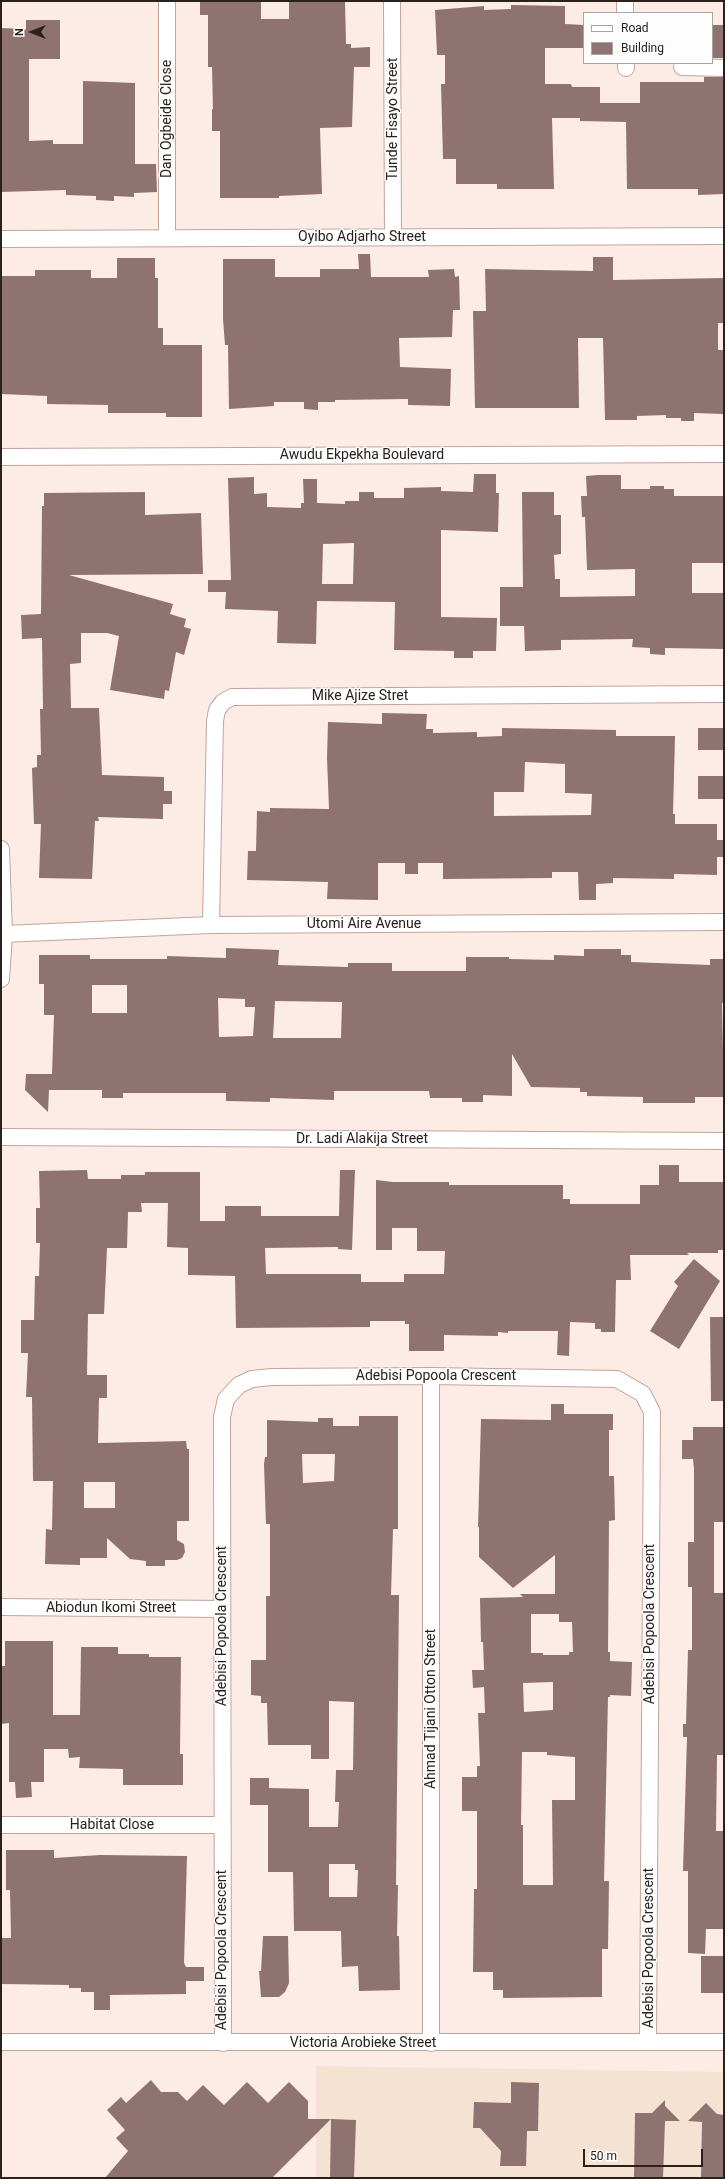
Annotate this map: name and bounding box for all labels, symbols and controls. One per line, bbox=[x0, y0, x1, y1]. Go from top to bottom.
north arrow bbox=[12, 12, 52, 52]
legend bbox=[583, 12, 713, 64]
text: Road bbox=[621, 21, 649, 35]
text: N bbox=[13, 28, 26, 36]
text: Building bbox=[621, 41, 664, 55]
street label: Tunde Fisayo Street bbox=[385, 58, 401, 180]
street label: Dan Ogbeide Close bbox=[159, 60, 175, 178]
street label: Oyibo Adjarho Street bbox=[298, 229, 426, 245]
street label: Awudu Ekpekha Boulevard bbox=[280, 447, 444, 463]
street label: Mike Ajize Stret bbox=[312, 688, 408, 704]
street label: Utomi Aire Avenue bbox=[307, 916, 421, 932]
street label: Dr. Ladi Alakija Street bbox=[296, 1131, 428, 1147]
street label: Adebisi Popoola Crescent bbox=[356, 1368, 516, 1384]
street label: Adebisi Popoola Crescent bbox=[642, 1544, 658, 1704]
street label: Adebisi Popoola Crescent bbox=[214, 1546, 230, 1706]
street label: Abiodun Ikomi Street bbox=[46, 1600, 176, 1616]
street label: Ahmad Tijani Otton Street bbox=[423, 1629, 439, 1789]
street label: Habitat Close bbox=[70, 1817, 154, 1833]
street label: Adebisi Popoola Crescent bbox=[641, 1868, 657, 2028]
street label: Adebisi Popoola Crescent bbox=[214, 1870, 230, 2030]
street label: Victoria Arobieke Street bbox=[290, 2035, 436, 2051]
scale bar bbox=[585, 2141, 705, 2167]
text: 50 m bbox=[590, 2149, 617, 2163]

